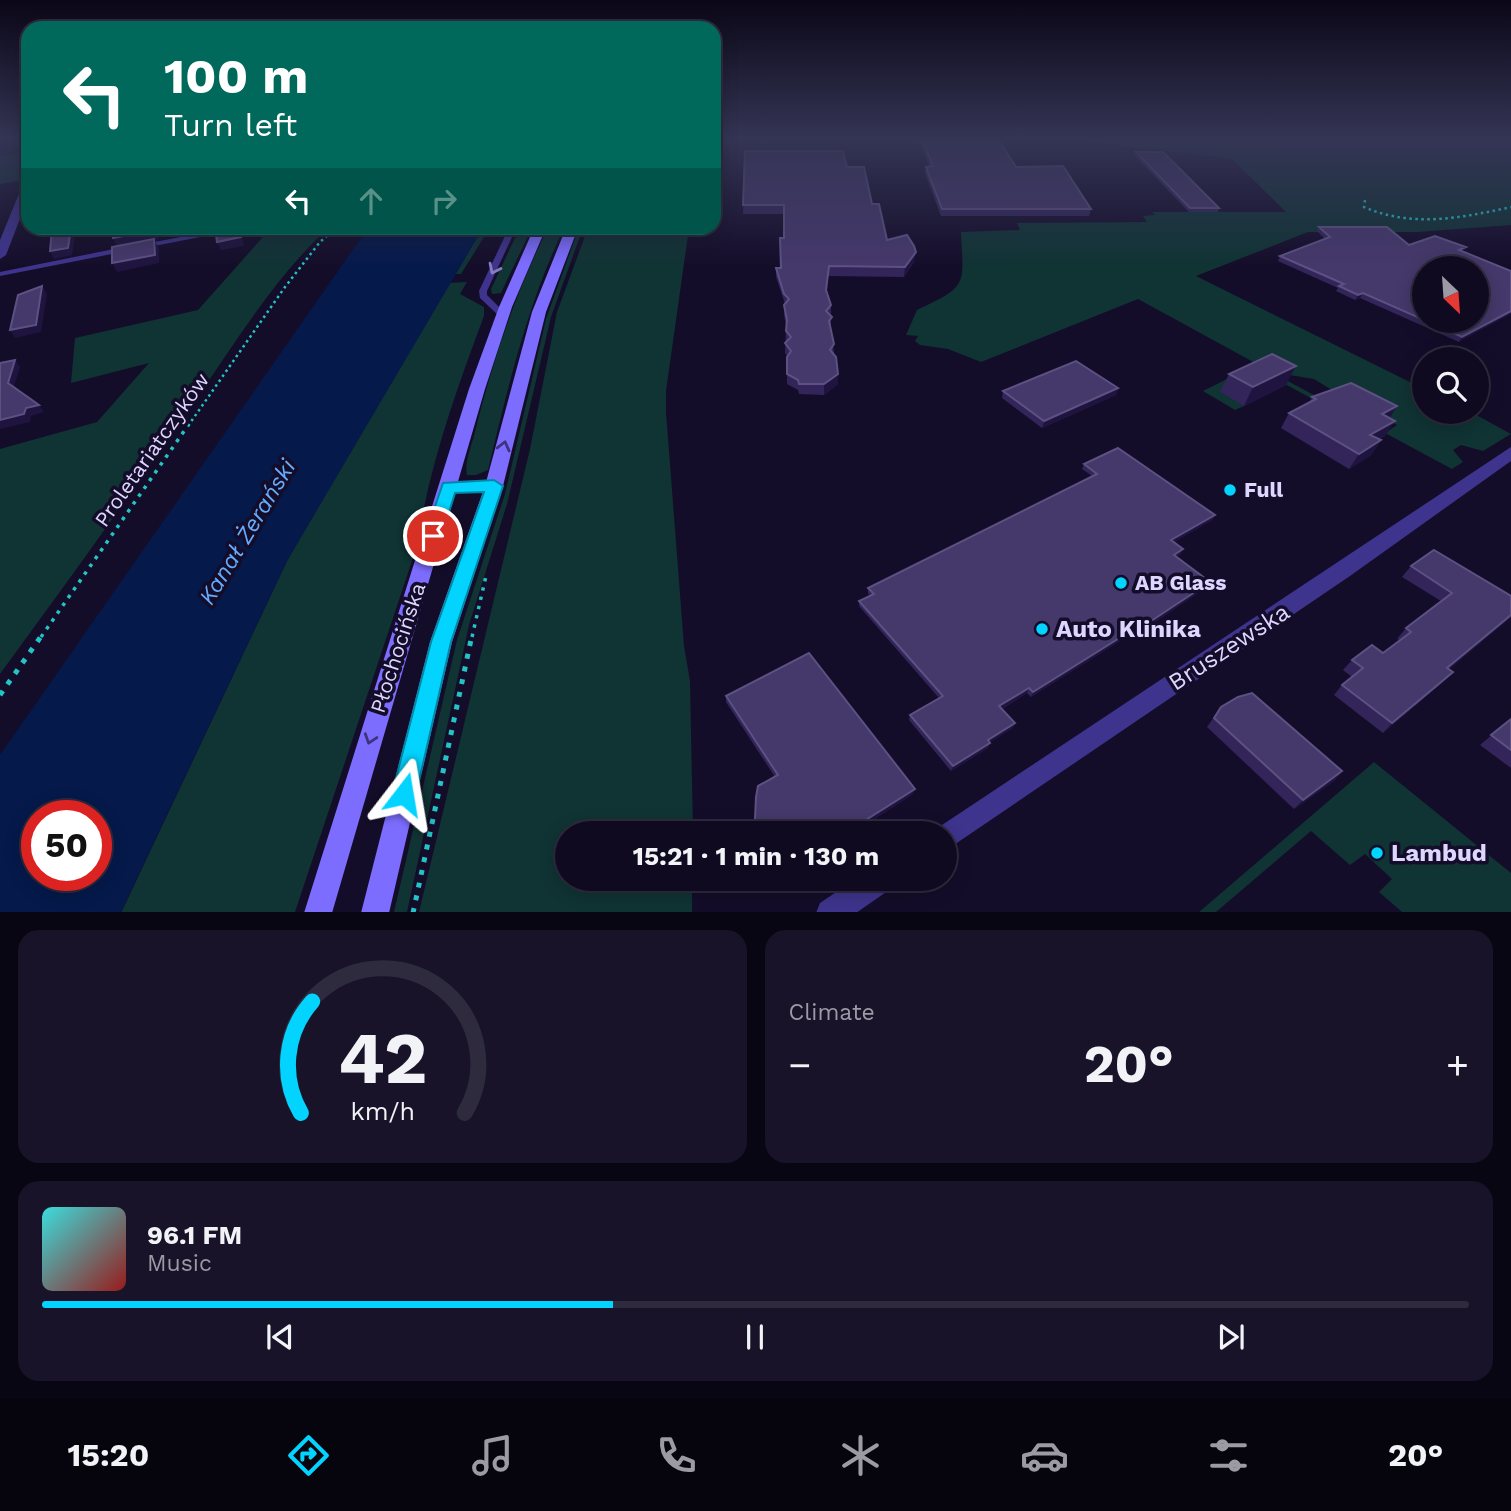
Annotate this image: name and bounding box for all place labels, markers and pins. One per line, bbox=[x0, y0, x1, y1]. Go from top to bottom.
place label: Full bbox=[1244, 477, 1283, 502]
marker: Full bbox=[1222, 482, 1238, 498]
pin bbox=[403, 506, 463, 566]
place label: AB Glass bbox=[1135, 570, 1226, 595]
marker: AB Glass bbox=[1113, 575, 1129, 591]
place label: Auto Klinika bbox=[1056, 615, 1201, 643]
marker: Auto Klinika bbox=[1034, 621, 1050, 637]
place label: Lambud bbox=[1391, 839, 1487, 867]
marker: Lambud bbox=[1369, 845, 1385, 861]

